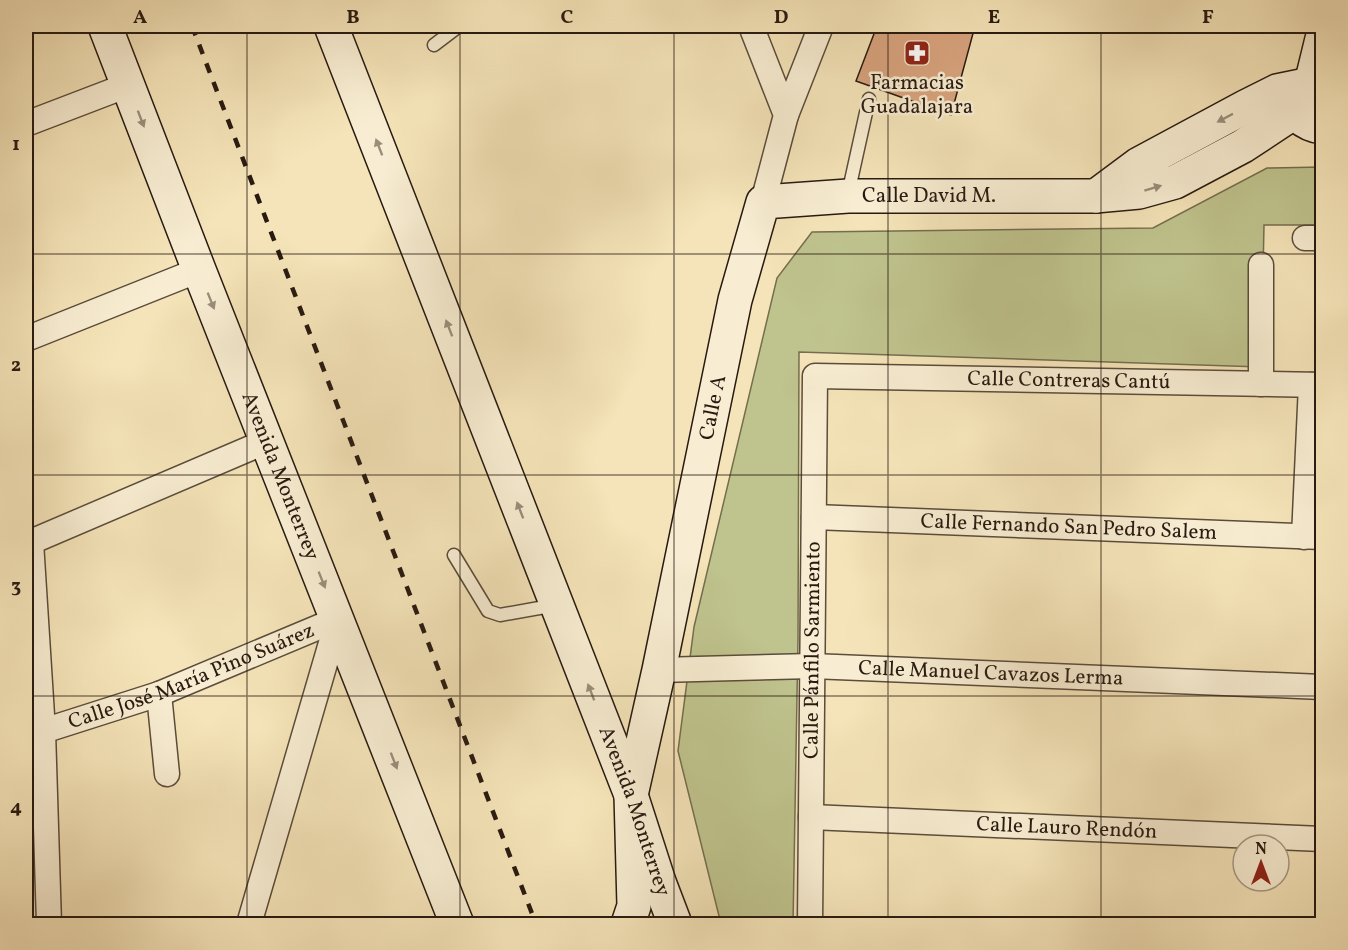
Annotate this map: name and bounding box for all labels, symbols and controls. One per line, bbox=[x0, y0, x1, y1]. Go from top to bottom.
text: A bbox=[133, 4, 147, 32]
text: B bbox=[346, 4, 360, 32]
text: C bbox=[561, 4, 574, 32]
text: D bbox=[774, 4, 788, 32]
text: E bbox=[988, 4, 1000, 32]
text: F bbox=[1202, 4, 1214, 32]
pharmacy icon: Farmacias Guadalajara bbox=[902, 38, 932, 68]
place label: Farmacias Guadalajara bbox=[861, 69, 973, 122]
one-way arrow bbox=[136, 111, 146, 129]
one-way arrow bbox=[1217, 113, 1234, 122]
text: 1 bbox=[12, 131, 20, 159]
one-way arrow bbox=[373, 138, 383, 156]
street label: Calle David M. bbox=[862, 182, 996, 211]
one-way arrow bbox=[1144, 183, 1162, 192]
one-way arrow bbox=[206, 293, 216, 311]
one-way arrow bbox=[444, 319, 454, 337]
text: 2 bbox=[11, 352, 21, 380]
street label: Calle Contreras Cantú bbox=[967, 364, 1171, 397]
street label: Calle A bbox=[692, 372, 734, 443]
street label: Avenida Monterrey bbox=[234, 388, 327, 565]
one-way arrow bbox=[515, 501, 524, 519]
street label: Calle Fernando San Pedro Salem bbox=[920, 507, 1218, 547]
street label: Calle Pánfilo Sarmiento bbox=[797, 541, 828, 759]
one-way arrow bbox=[318, 571, 327, 589]
text: 3 bbox=[11, 573, 21, 601]
street label: Calle José María Pino Suárez bbox=[64, 616, 319, 737]
street label: Calle Manuel Cavazos Lerma bbox=[858, 653, 1124, 693]
one-way arrow bbox=[586, 683, 595, 701]
street label: Avenida Monterrey bbox=[591, 722, 678, 901]
one-way arrow bbox=[389, 753, 399, 771]
text: 4 bbox=[10, 794, 22, 822]
street label: Calle Lauro Rendón bbox=[976, 810, 1158, 846]
north arrow bbox=[1231, 833, 1291, 893]
text: N bbox=[1255, 839, 1267, 861]

